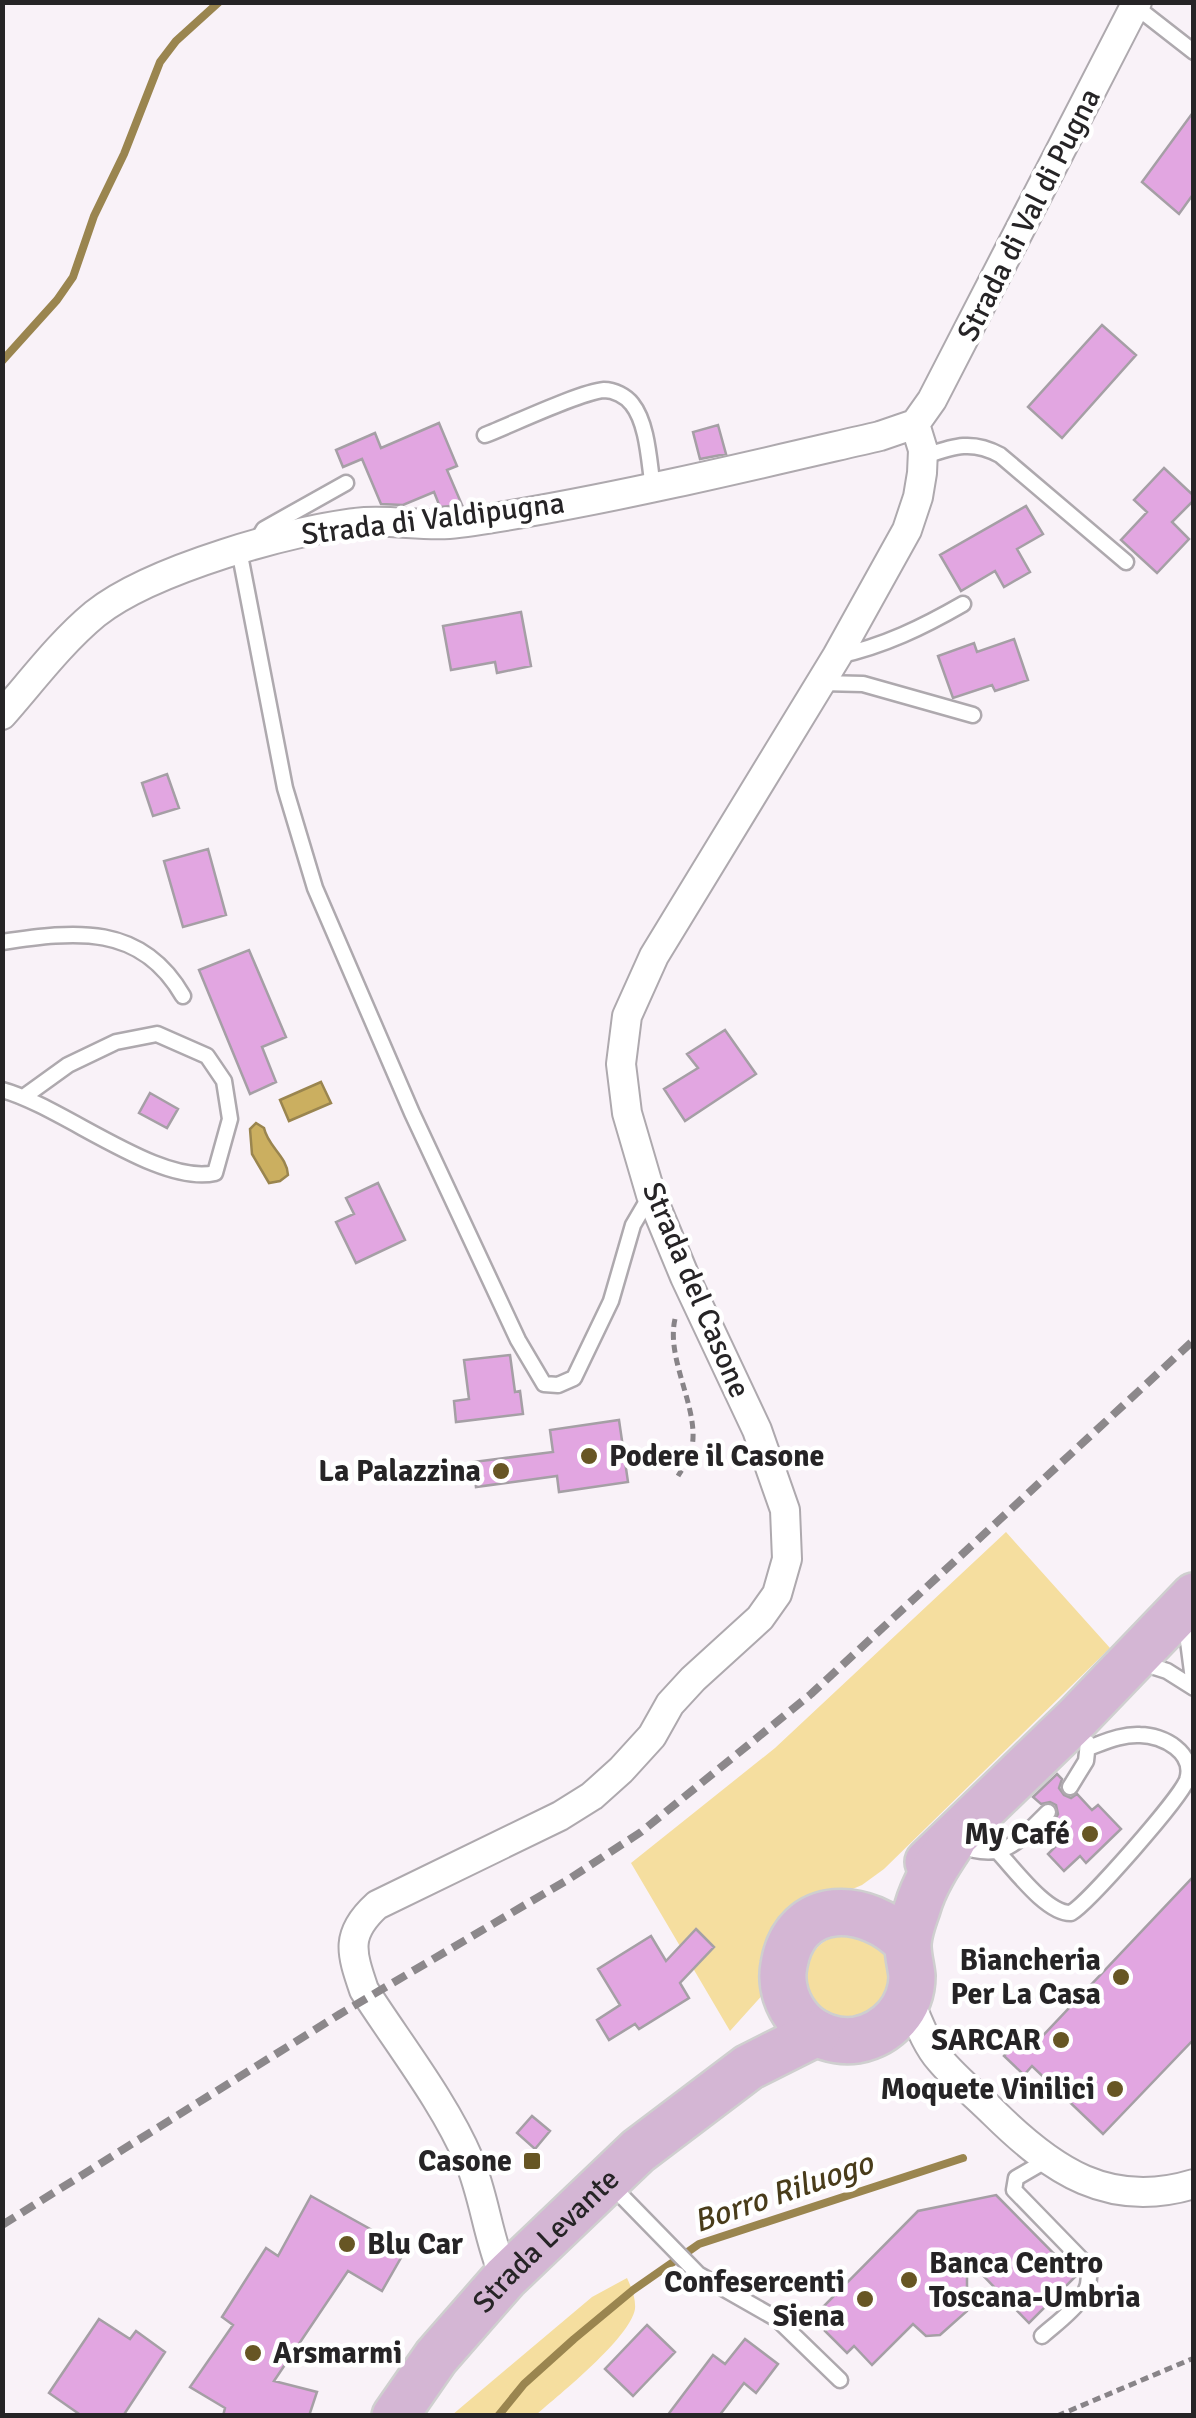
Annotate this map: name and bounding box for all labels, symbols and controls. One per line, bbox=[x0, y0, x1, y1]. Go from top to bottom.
street label: Strada di Val di Pugna bbox=[949, 82, 1109, 348]
street label: Strada di Valdipugna bbox=[299, 484, 567, 554]
street label: Strada del Casone bbox=[634, 1177, 758, 1403]
place label: Podere il Casone bbox=[609, 1438, 825, 1475]
marker: Podere il Casone bbox=[578, 1445, 600, 1467]
place label: La Palazzina bbox=[318, 1453, 481, 1490]
marker: La Palazzina bbox=[490, 1460, 512, 1482]
place label: My Café bbox=[964, 1816, 1070, 1853]
marker: My Café bbox=[1079, 1823, 1101, 1845]
place label: Biancheria Per La Casa bbox=[951, 1942, 1101, 2013]
marker: Biancheria Per La Casa bbox=[1110, 1966, 1132, 1988]
place label: SARCAR bbox=[931, 2022, 1042, 2059]
marker: SARCAR bbox=[1050, 2029, 1072, 2051]
place label: Moquete Vinilici bbox=[880, 2071, 1095, 2108]
marker: Moquete Vinilici bbox=[1104, 2078, 1126, 2100]
place label: Casone bbox=[418, 2143, 512, 2180]
water label: Borro Riluogo bbox=[688, 2143, 879, 2241]
marker: Casone bbox=[521, 2150, 543, 2172]
street label: Strada Levante bbox=[465, 2161, 627, 2320]
place label: Blu Car bbox=[367, 2226, 463, 2263]
marker: Blu Car bbox=[336, 2233, 358, 2255]
place label: Banca Centro Toscana-Umbria bbox=[929, 2245, 1141, 2316]
place label: Confesercenti Siena bbox=[664, 2264, 845, 2335]
marker: Banca Centro Toscana-Umbria bbox=[898, 2269, 920, 2291]
marker: Confesercenti Siena bbox=[854, 2288, 876, 2310]
place label: Arsmarmi bbox=[273, 2335, 402, 2372]
marker: Arsmarmi bbox=[242, 2342, 264, 2364]

